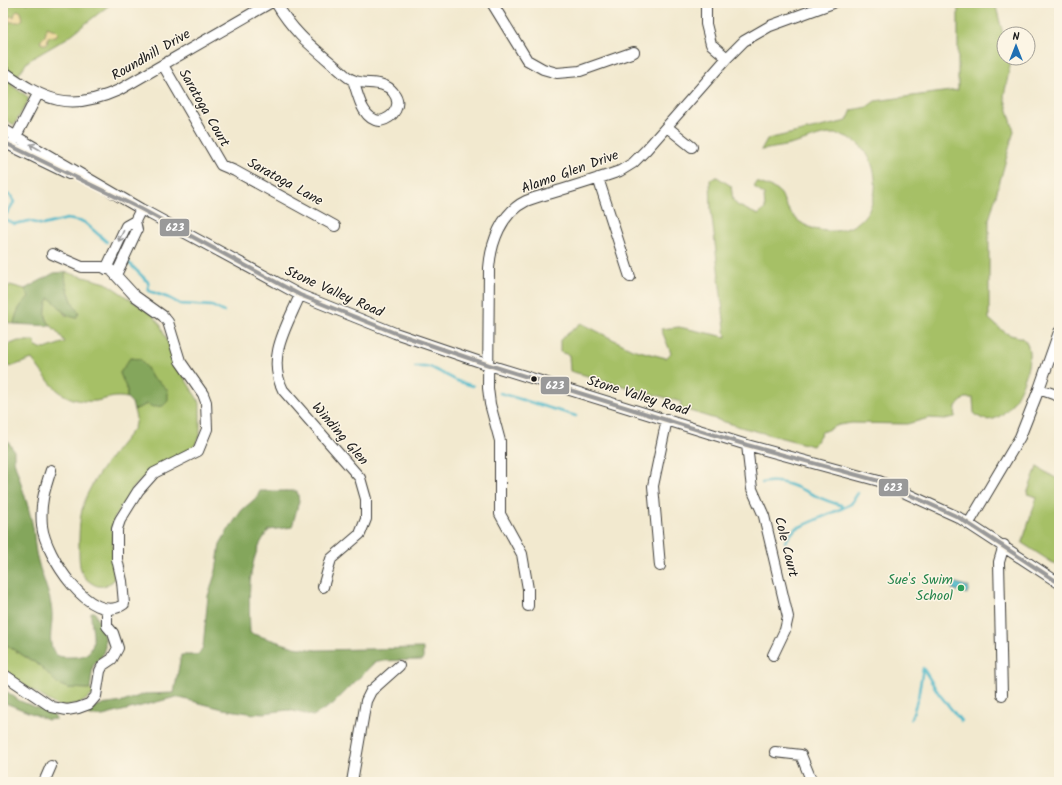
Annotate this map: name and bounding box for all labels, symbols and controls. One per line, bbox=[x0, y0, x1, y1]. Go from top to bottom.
street label: Roundhill Drive bbox=[107, 23, 195, 87]
north arrow bbox=[996, 26, 1036, 66]
text: N bbox=[1013, 28, 1020, 46]
street label: Saratoga Court bbox=[173, 65, 236, 152]
one-way arrow bbox=[29, 142, 41, 150]
street label: Alamo Glen Drive bbox=[518, 144, 622, 200]
street label: Saratoga Lane bbox=[243, 152, 328, 212]
line badge: 623 bbox=[159, 218, 190, 237]
text: 623 bbox=[166, 219, 184, 237]
one-way arrow bbox=[117, 230, 124, 242]
street label: Stone Valley Road bbox=[281, 260, 388, 324]
street label: Stone Valley Road bbox=[584, 370, 693, 422]
unlabelled marker bbox=[529, 374, 539, 384]
line badge: 623 bbox=[540, 376, 570, 395]
text: 623 bbox=[546, 377, 564, 395]
street label: Winding Glen bbox=[306, 398, 374, 470]
line badge: 623 bbox=[878, 478, 909, 497]
text: 623 bbox=[884, 479, 902, 497]
street label: Cole Court bbox=[768, 514, 804, 580]
place label: Sue's Swim School bbox=[888, 569, 954, 607]
marker: Sue's Swim School bbox=[956, 583, 966, 593]

